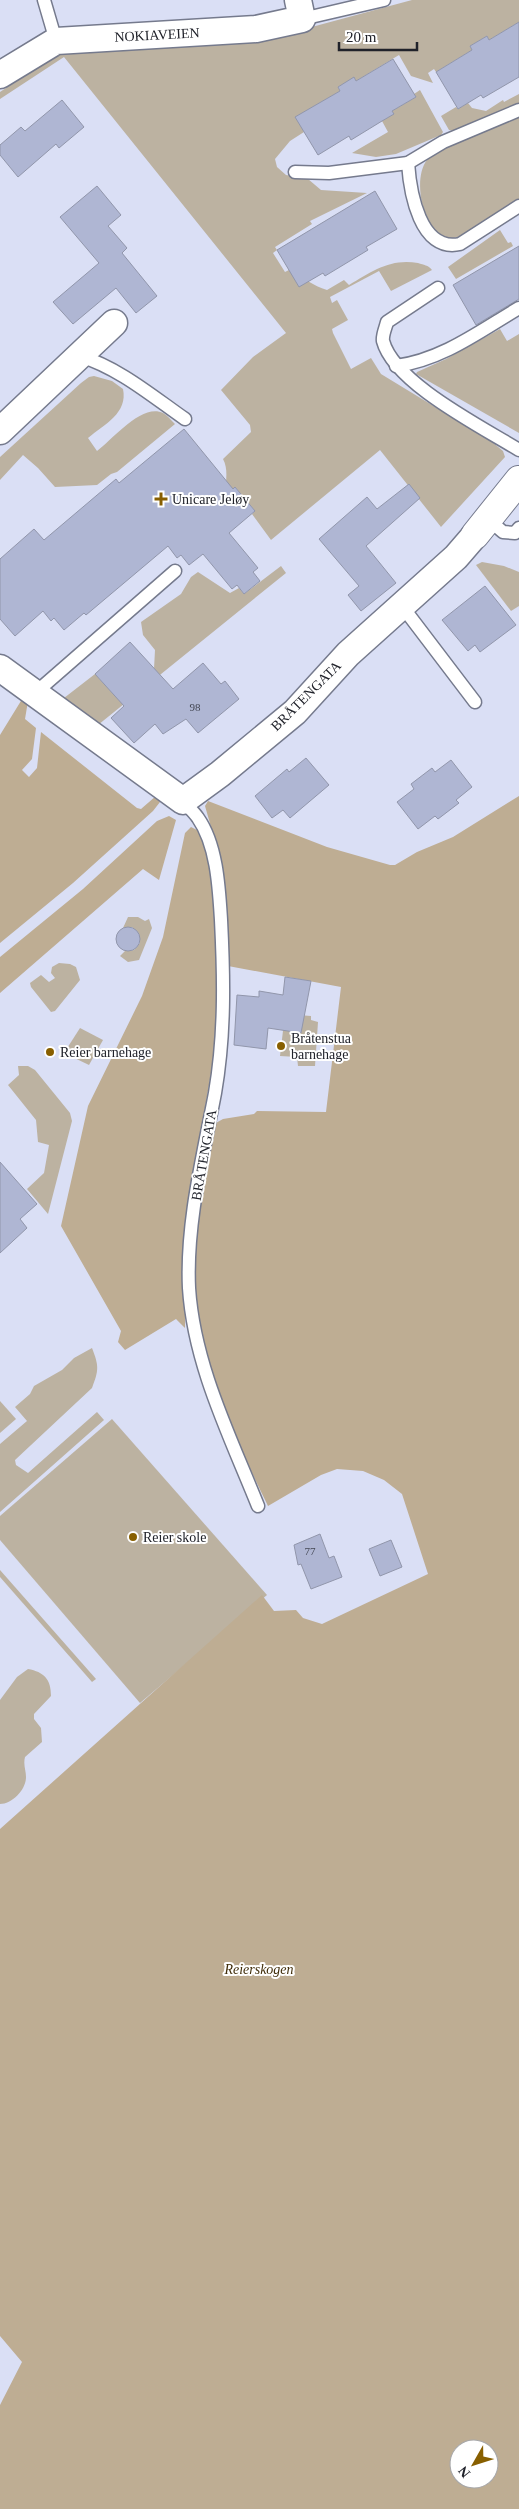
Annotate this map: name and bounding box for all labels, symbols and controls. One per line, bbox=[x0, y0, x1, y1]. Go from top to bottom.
scale bar bbox=[339, 20, 416, 52]
street label: NOKIAVEIEN bbox=[114, 25, 200, 45]
text: 20 m bbox=[346, 29, 377, 45]
marker: Unicare Jeløy bbox=[154, 492, 168, 506]
place label: Unicare Jeløy bbox=[172, 492, 249, 507]
street label: BRÅTENGATA bbox=[268, 657, 345, 734]
house number: 98 bbox=[190, 701, 201, 713]
place label: Bråtenstua barnehage bbox=[291, 1031, 352, 1062]
marker: Bråtenstua barnehage bbox=[275, 1040, 287, 1052]
place label: Reier barnehage bbox=[60, 1045, 151, 1060]
marker: Reier barnehage bbox=[44, 1046, 56, 1058]
street label: BRÅTENGATA bbox=[189, 1107, 220, 1202]
place label: Reier skole bbox=[143, 1530, 206, 1545]
marker: Reier skole bbox=[127, 1531, 139, 1543]
house number: 77 bbox=[305, 1545, 316, 1557]
park label: Reierskogen bbox=[223, 1962, 294, 1977]
north arrow bbox=[449, 2439, 499, 2489]
text: N bbox=[455, 2463, 473, 2481]

